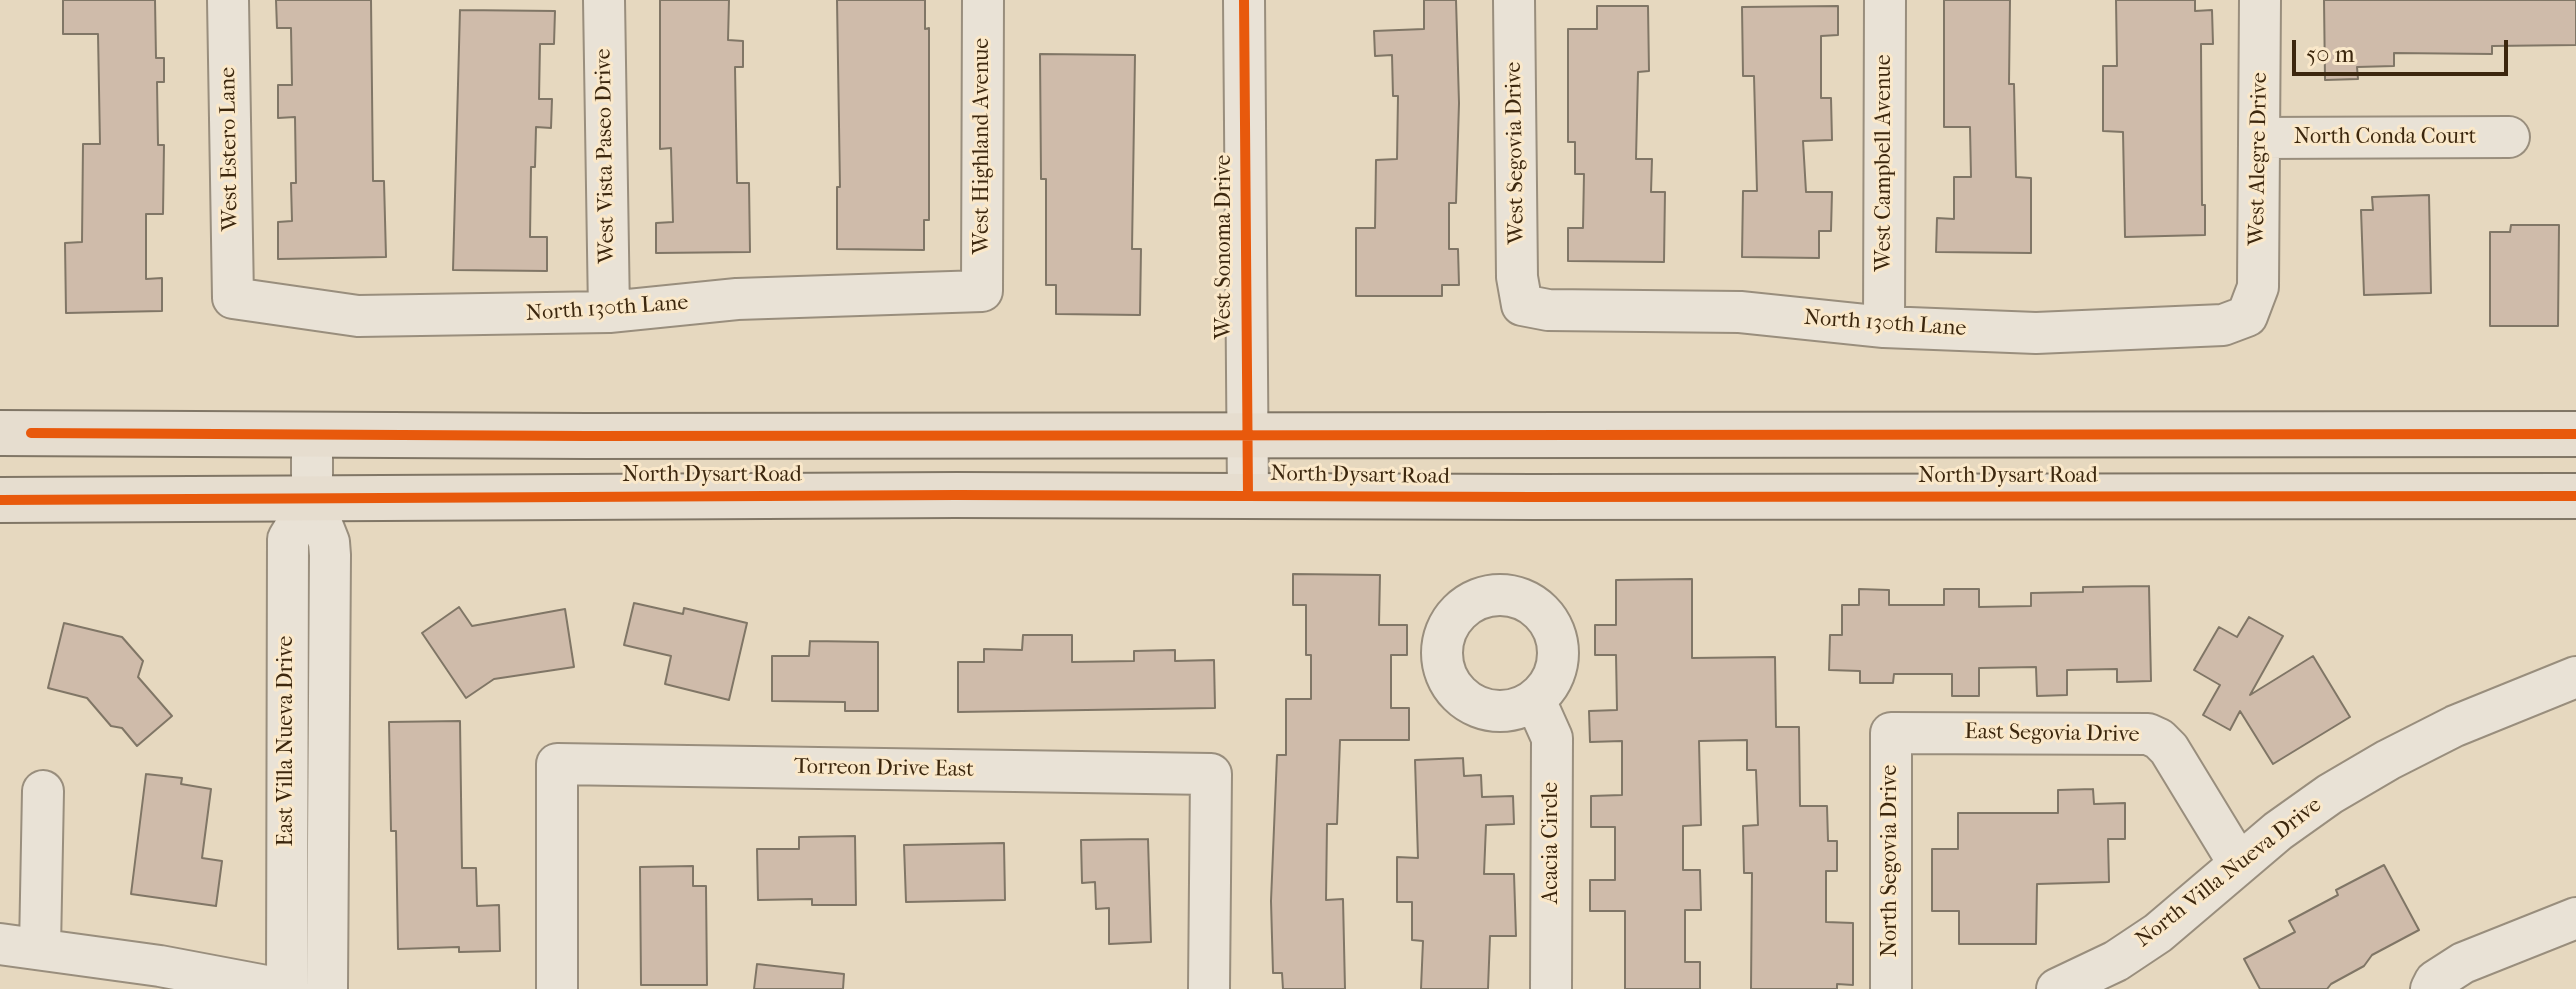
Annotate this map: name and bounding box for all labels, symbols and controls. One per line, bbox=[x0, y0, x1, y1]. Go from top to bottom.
scale bar bbox=[2296, 24, 2512, 74]
street label: West Highland Avenue bbox=[970, 38, 996, 254]
text: 50 m bbox=[2306, 40, 2355, 68]
street label: West Vista Paseo Drive bbox=[591, 48, 621, 264]
street label: West Campbell Avenue bbox=[1872, 54, 1898, 272]
street label: West Segovia Drive bbox=[1501, 62, 1531, 244]
street label: West Estero Lane bbox=[215, 67, 245, 231]
street label: West Alegre Drive bbox=[2244, 72, 2274, 246]
street label: North Conda Court bbox=[2294, 125, 2476, 151]
street label: West Sonoma Drive bbox=[1212, 155, 1238, 339]
street label: North 130th Lane bbox=[525, 290, 689, 328]
street label: North 130th Lane bbox=[1803, 305, 1967, 343]
street label: North Dysart Road bbox=[1270, 461, 1450, 491]
street label: North Dysart Road bbox=[622, 463, 802, 489]
street label: North Dysart Road bbox=[1918, 464, 2098, 490]
street label: East Villa Nueva Drive bbox=[274, 636, 300, 846]
street label: East Segovia Drive bbox=[1964, 719, 2140, 749]
street label: Torreon Drive East bbox=[794, 754, 974, 784]
street label: North Segovia Drive bbox=[1878, 765, 1904, 957]
street label: Acacia Circle bbox=[1539, 782, 1565, 904]
street label: North Villa Nueva Drive bbox=[2131, 792, 2327, 954]

